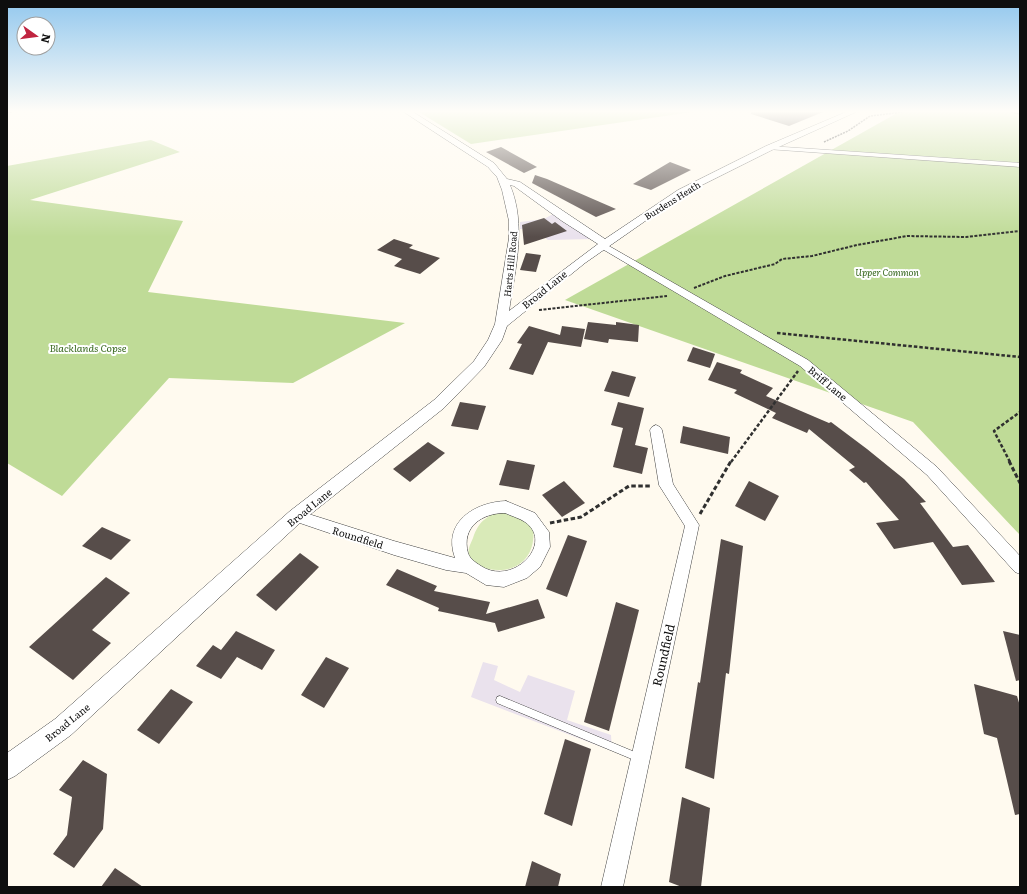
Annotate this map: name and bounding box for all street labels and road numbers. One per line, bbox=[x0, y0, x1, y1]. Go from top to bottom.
street label: Burdens Heath bbox=[641, 177, 703, 223]
street label: Harts Hill Road bbox=[500, 230, 520, 298]
street label: Broad Lane bbox=[518, 266, 570, 312]
street label: Briff Lane bbox=[805, 362, 851, 404]
street label: Broad Lane bbox=[283, 484, 335, 530]
street label: Roundfield bbox=[331, 522, 385, 552]
street label: Roundfield bbox=[647, 622, 679, 688]
street label: Broad Lane bbox=[41, 699, 93, 745]

